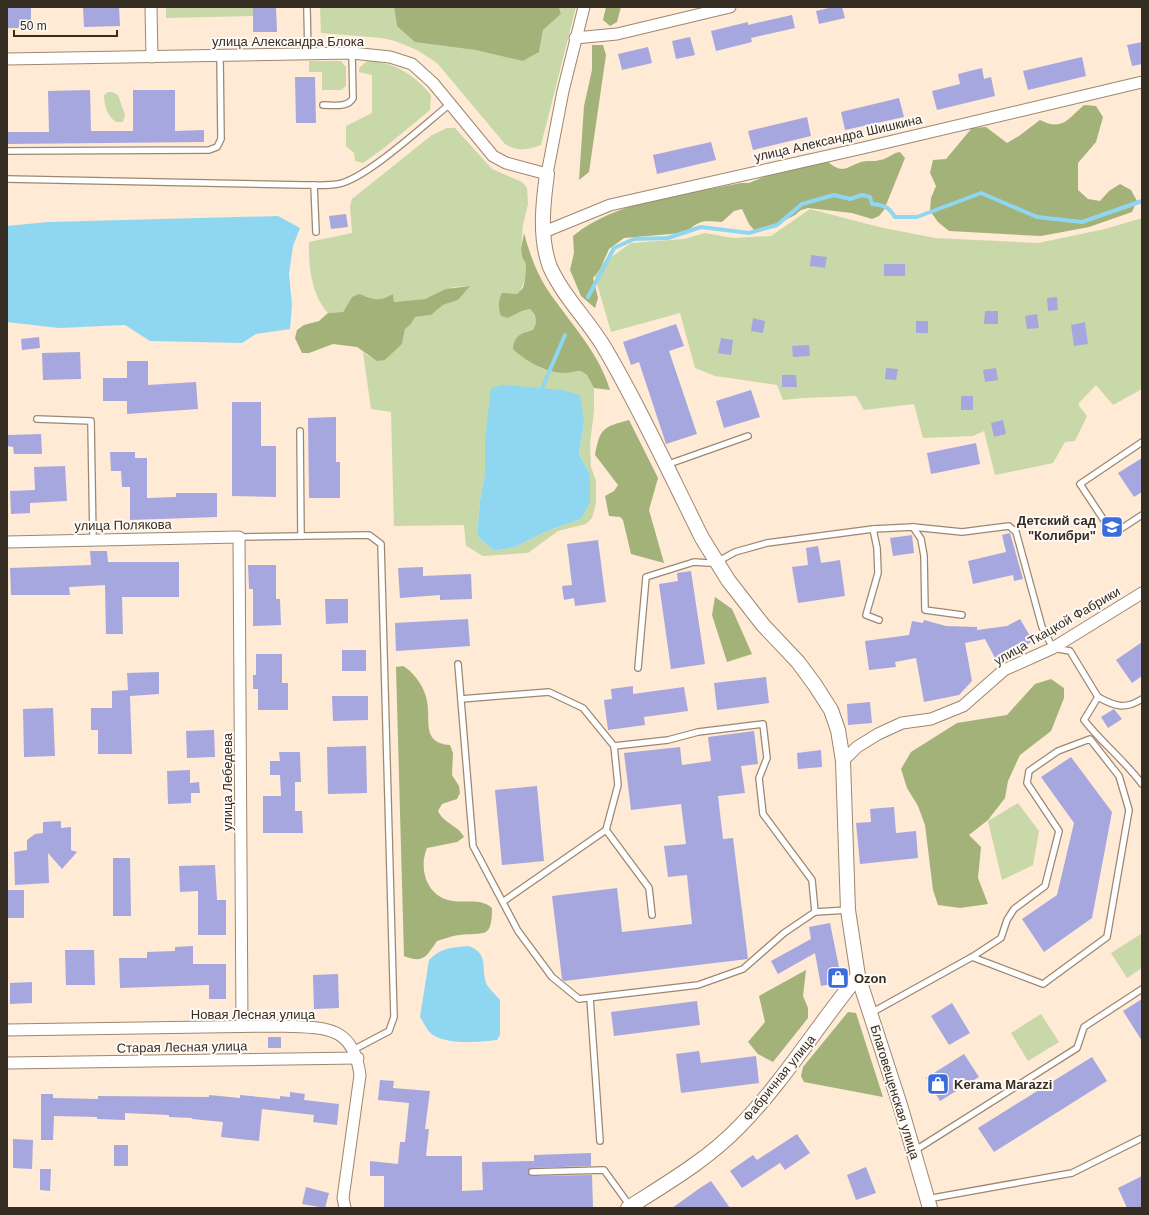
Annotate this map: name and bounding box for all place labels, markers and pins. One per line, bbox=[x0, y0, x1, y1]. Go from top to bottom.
place label: Детский сад "Колибри" bbox=[1017, 513, 1097, 543]
school or university icon: Детский сад "Колибри" bbox=[1099, 514, 1125, 540]
shop icon: Ozon bbox=[825, 965, 851, 991]
place label: Ozon bbox=[854, 971, 887, 986]
shop icon: Kerama Marazzi bbox=[925, 1071, 951, 1097]
place label: Kerama Marazzi bbox=[954, 1077, 1052, 1092]

